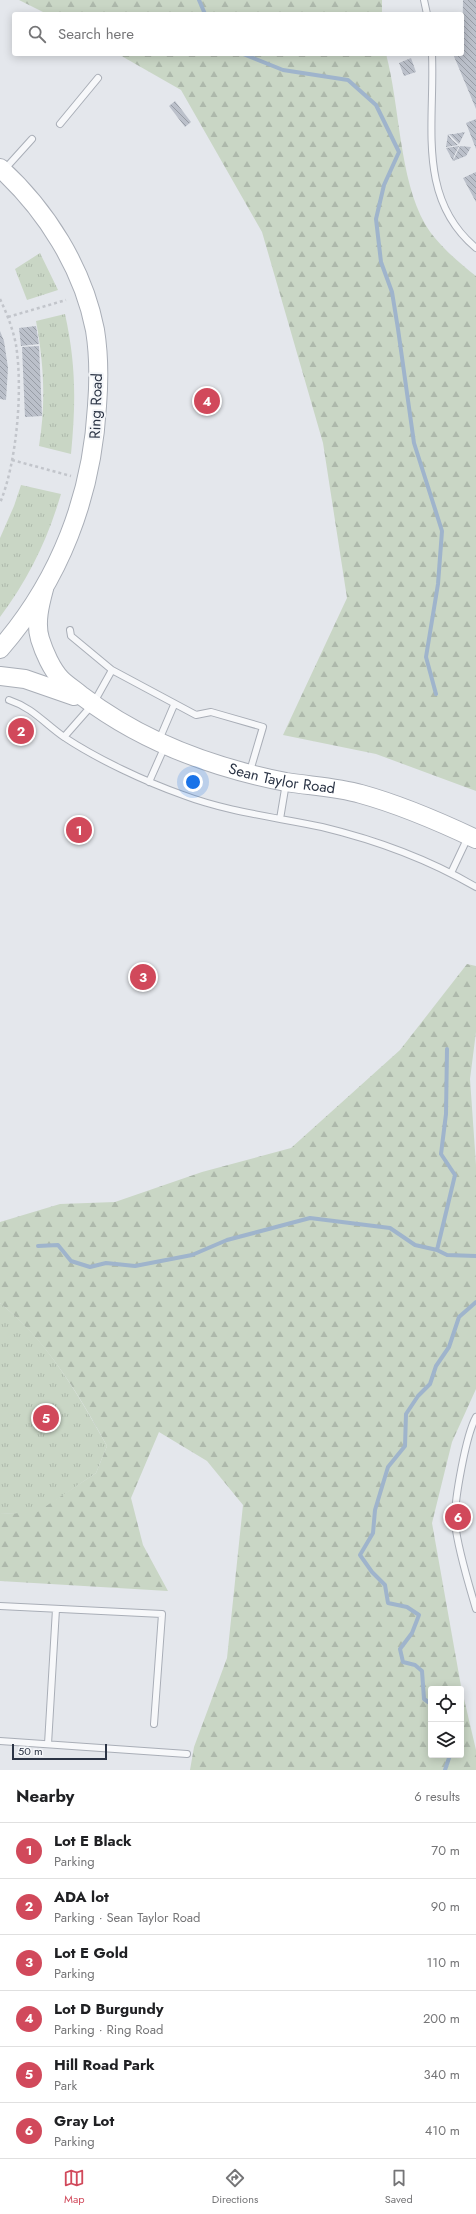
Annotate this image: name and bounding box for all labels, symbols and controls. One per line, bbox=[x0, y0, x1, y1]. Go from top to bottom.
search box bbox=[12, 12, 464, 56]
icon: search bbox=[26, 23, 48, 45]
text: Search here bbox=[58, 23, 134, 45]
street label: Ring Road bbox=[84, 373, 108, 439]
pin: 4 bbox=[194, 386, 220, 416]
pin: 2 bbox=[8, 716, 34, 746]
street label: Sean Taylor Road bbox=[226, 757, 337, 799]
your location bbox=[183, 772, 203, 792]
pin: 1 bbox=[66, 815, 92, 845]
pin: 3 bbox=[130, 962, 156, 992]
pin: 5 bbox=[33, 1403, 59, 1433]
pin: 6 bbox=[445, 1502, 471, 1532]
map controls bbox=[428, 1686, 464, 1758]
button: locate bbox=[428, 1686, 464, 1722]
button: layers bbox=[428, 1722, 464, 1758]
scale bar bbox=[12, 1742, 107, 1761]
text: 50 m bbox=[18, 1743, 43, 1759]
text: Nearby bbox=[16, 1784, 74, 1808]
text: 6 results bbox=[414, 1787, 460, 1806]
text: Lot E Black bbox=[54, 1830, 132, 1852]
text: 1 bbox=[26, 1841, 32, 1860]
text: 70 m bbox=[431, 1841, 460, 1860]
text: Parking bbox=[54, 1852, 95, 1871]
text: ADA lot bbox=[54, 1886, 109, 1908]
text: 2 bbox=[25, 1897, 33, 1916]
text: 90 m bbox=[431, 1897, 460, 1916]
text: Parking · Sean Taylor Road bbox=[54, 1908, 200, 1927]
text: Lot E Gold bbox=[54, 1942, 128, 1964]
text: 3 bbox=[25, 1953, 33, 1972]
text: 110 m bbox=[426, 1953, 460, 1972]
text: Parking bbox=[54, 1964, 95, 1983]
text: Lot D Burgundy bbox=[54, 1998, 164, 2020]
text: 4 bbox=[24, 2009, 34, 2028]
text: 200 m bbox=[423, 2009, 460, 2028]
text: Parking · Ring Road bbox=[54, 2020, 163, 2039]
text: Hill Road Park bbox=[54, 2054, 155, 2076]
text: 5 bbox=[25, 2065, 33, 2084]
text: 340 m bbox=[423, 2065, 460, 2084]
text: Park bbox=[54, 2076, 77, 2095]
text: Gray Lot bbox=[54, 2110, 114, 2132]
text: 6 bbox=[25, 2121, 33, 2140]
text: 410 m bbox=[425, 2121, 460, 2140]
text: Parking bbox=[54, 2132, 95, 2151]
tab: Map bbox=[63, 2167, 85, 2207]
tab: Directions bbox=[212, 2167, 258, 2207]
tab: Saved bbox=[385, 2167, 413, 2207]

